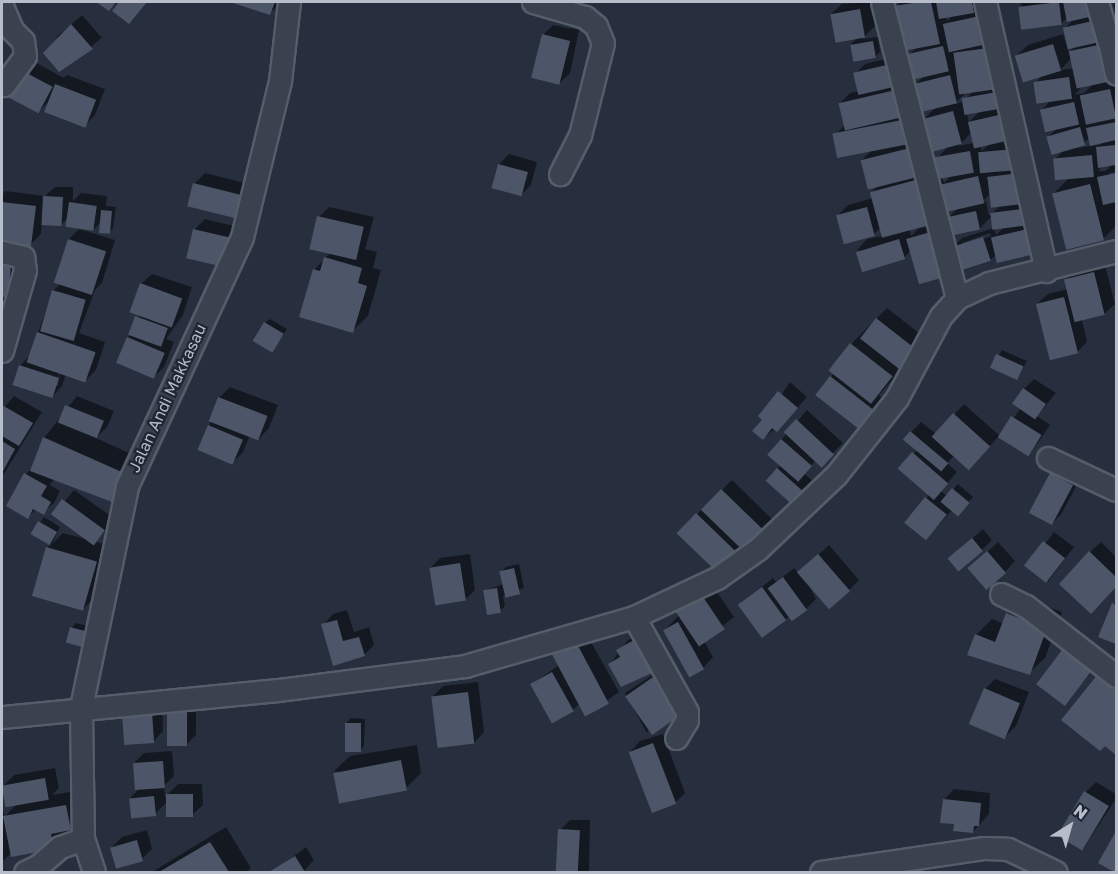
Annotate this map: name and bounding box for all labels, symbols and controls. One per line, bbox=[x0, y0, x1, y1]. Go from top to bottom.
street label: Jalan Andi Makkasau bbox=[124, 321, 210, 475]
north arrow bbox=[1040, 796, 1100, 856]
text: N bbox=[1070, 800, 1092, 823]

